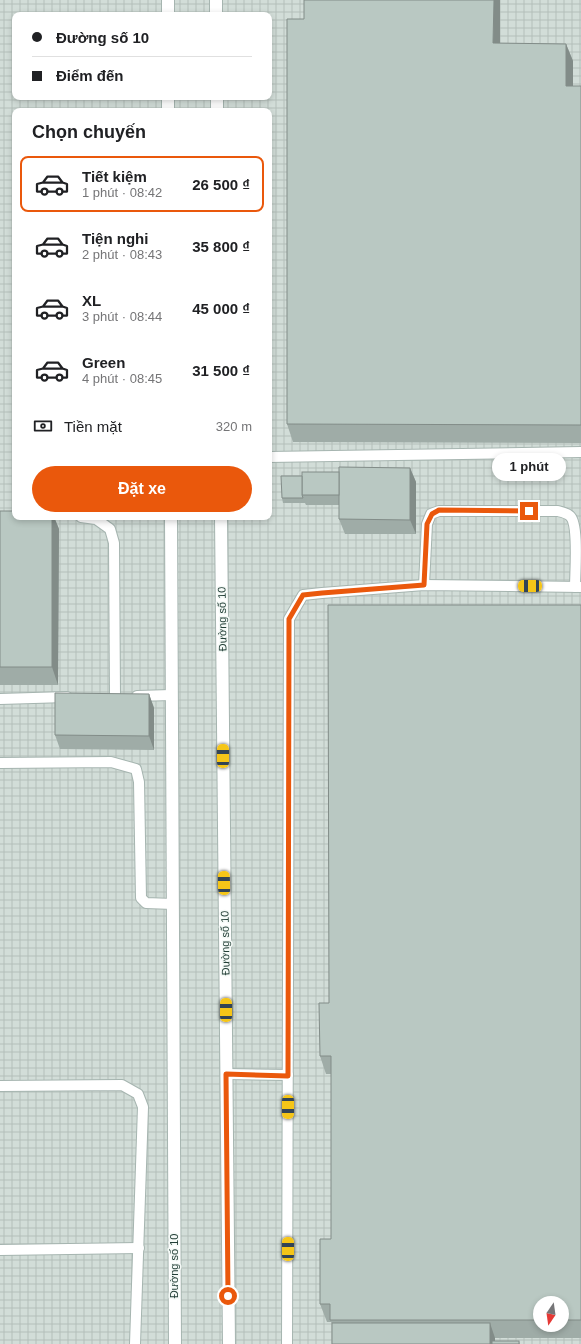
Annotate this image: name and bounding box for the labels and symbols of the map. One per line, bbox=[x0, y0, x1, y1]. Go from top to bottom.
callout: 1 phút bbox=[492, 453, 566, 481]
route end bbox=[520, 502, 538, 520]
car bbox=[518, 580, 542, 592]
street label: Đường số 10 bbox=[215, 587, 229, 651]
car bbox=[217, 744, 229, 768]
car bbox=[218, 871, 230, 895]
street label: Đường số 10 bbox=[218, 911, 232, 975]
car bbox=[220, 998, 232, 1022]
car bbox=[282, 1095, 294, 1119]
street label: Đường số 10 bbox=[168, 1234, 180, 1298]
car bbox=[282, 1237, 294, 1261]
route start bbox=[219, 1287, 237, 1305]
north arrow bbox=[533, 1296, 569, 1332]

